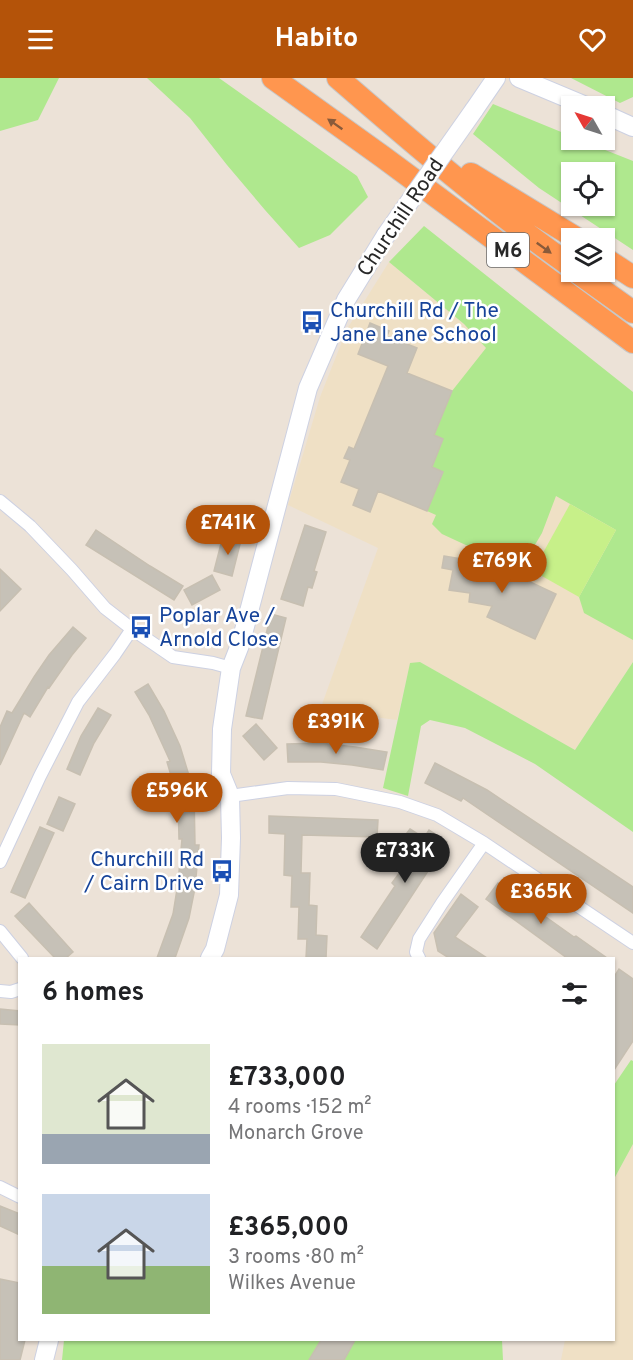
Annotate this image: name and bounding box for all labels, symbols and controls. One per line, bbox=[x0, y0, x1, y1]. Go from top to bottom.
text: Habito bbox=[275, 22, 358, 56]
icon: menu bbox=[24, 23, 57, 56]
icon: heart bbox=[576, 23, 609, 56]
north arrow bbox=[561, 96, 615, 150]
map controls bbox=[561, 96, 615, 282]
one-way arrow bbox=[327, 118, 342, 130]
street label: Churchill Road bbox=[352, 153, 451, 282]
button: locate bbox=[561, 162, 615, 216]
button: layers bbox=[561, 228, 615, 282]
road number: M6 bbox=[487, 233, 529, 267]
one-way arrow bbox=[536, 241, 551, 253]
place label: Churchill Rd / The Jane Lane School bbox=[330, 298, 499, 349]
bus stop icon: Churchill Rd / The Jane Lane School bbox=[299, 309, 325, 335]
pin: £741K bbox=[186, 505, 270, 556]
text: £741K bbox=[200, 511, 256, 537]
pin: £769K bbox=[460, 543, 544, 594]
text: £769K bbox=[472, 549, 532, 575]
place label: Poplar Ave / Arnold Close bbox=[159, 603, 279, 654]
bus stop icon: Poplar Ave / Arnold Close bbox=[128, 614, 154, 640]
pin: £391K bbox=[294, 704, 378, 755]
text: £391K bbox=[307, 710, 365, 736]
pin: £596K bbox=[135, 773, 219, 824]
text: £596K bbox=[145, 779, 209, 805]
pin: £733K bbox=[363, 833, 447, 884]
text: £733K bbox=[375, 839, 435, 865]
place label: Churchill Rd / Cairn Drive bbox=[83, 847, 204, 898]
bus stop icon: Churchill Rd / Cairn Drive bbox=[209, 858, 235, 884]
pin: £365K bbox=[499, 874, 583, 925]
text: £365K bbox=[510, 880, 572, 906]
text: 6 homes bbox=[42, 977, 144, 1010]
icon: filters bbox=[558, 977, 591, 1010]
text: £733,000 bbox=[228, 1062, 346, 1095]
icon: home bbox=[90, 1068, 162, 1140]
text: 4 rooms · 152 m² bbox=[228, 1095, 372, 1121]
text: Monarch Grove bbox=[228, 1121, 364, 1147]
text: £365,000 bbox=[228, 1212, 349, 1245]
icon: home bbox=[90, 1218, 162, 1290]
text: 3 rooms · 80 m² bbox=[228, 1245, 364, 1271]
text: Wilkes Avenue bbox=[228, 1271, 356, 1297]

